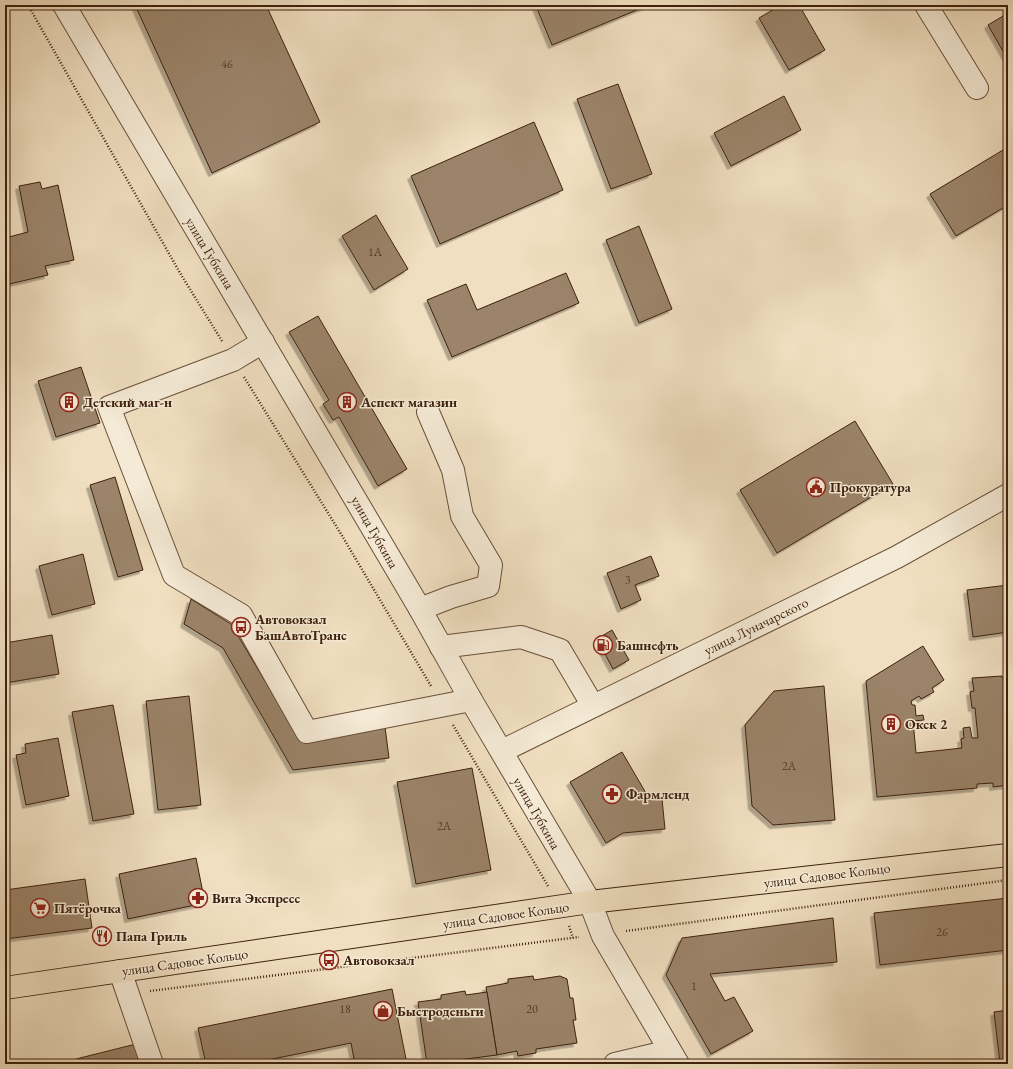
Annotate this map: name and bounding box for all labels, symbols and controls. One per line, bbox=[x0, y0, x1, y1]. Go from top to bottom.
house number: 46 bbox=[221, 56, 233, 72]
street label: улица Губкина bbox=[181, 214, 239, 293]
house number: 1А bbox=[368, 244, 383, 260]
building icon: Детский маг-н bbox=[58, 391, 80, 413]
building icon: Аспект магазин bbox=[336, 391, 358, 413]
place label: Детский маг-н bbox=[83, 393, 172, 411]
place label: Аспект магазин bbox=[360, 393, 457, 411]
public building icon: Прокуратура bbox=[805, 476, 827, 498]
place label: Прокуратура bbox=[830, 478, 912, 496]
street label: улица Губкина bbox=[347, 492, 403, 572]
house number: 3 bbox=[625, 572, 631, 588]
street label: улица Луначарского bbox=[701, 593, 811, 659]
place label: Автовокзал БашАвтоТранс bbox=[254, 610, 347, 644]
bus stop icon: Автовокзал БашАвтоТранс bbox=[230, 616, 252, 638]
fuel station icon: Башнефть bbox=[592, 634, 614, 656]
place label: Башнефть bbox=[617, 636, 679, 654]
building icon: Окск 2 bbox=[880, 713, 902, 735]
place label: Окск 2 bbox=[905, 715, 948, 733]
house number: 2А bbox=[782, 758, 797, 774]
street label: улица Губкина bbox=[509, 773, 565, 853]
pharmacy icon: Фармленд bbox=[601, 783, 623, 805]
place label: Фармленд bbox=[626, 785, 690, 803]
house number: 2А bbox=[437, 818, 452, 834]
street label: улица Садовое Кольцо bbox=[763, 858, 891, 892]
pharmacy icon: Вита Экспресс bbox=[187, 887, 209, 909]
place label: Вита Экспресс bbox=[212, 889, 300, 907]
supermarket icon: Пятёрочка bbox=[29, 897, 51, 919]
street label: улица Садовое Кольцо bbox=[442, 897, 570, 933]
place label: Пятёрочка bbox=[54, 899, 122, 917]
house number: 26 bbox=[936, 924, 948, 940]
restaurant icon: Папа Гриль bbox=[91, 925, 113, 947]
place label: Папа Гриль bbox=[116, 927, 187, 945]
street label: улица Садовое Кольцо bbox=[121, 944, 249, 980]
bus stop icon: Автовокзал bbox=[318, 949, 340, 971]
place label: Автовокзал bbox=[342, 951, 415, 969]
house number: 1 bbox=[691, 978, 697, 994]
shop icon: Быстроденьги bbox=[372, 1000, 394, 1022]
house number: 18 bbox=[339, 1001, 351, 1017]
house number: 20 bbox=[526, 1001, 538, 1017]
place label: Быстроденьги bbox=[397, 1002, 484, 1020]

